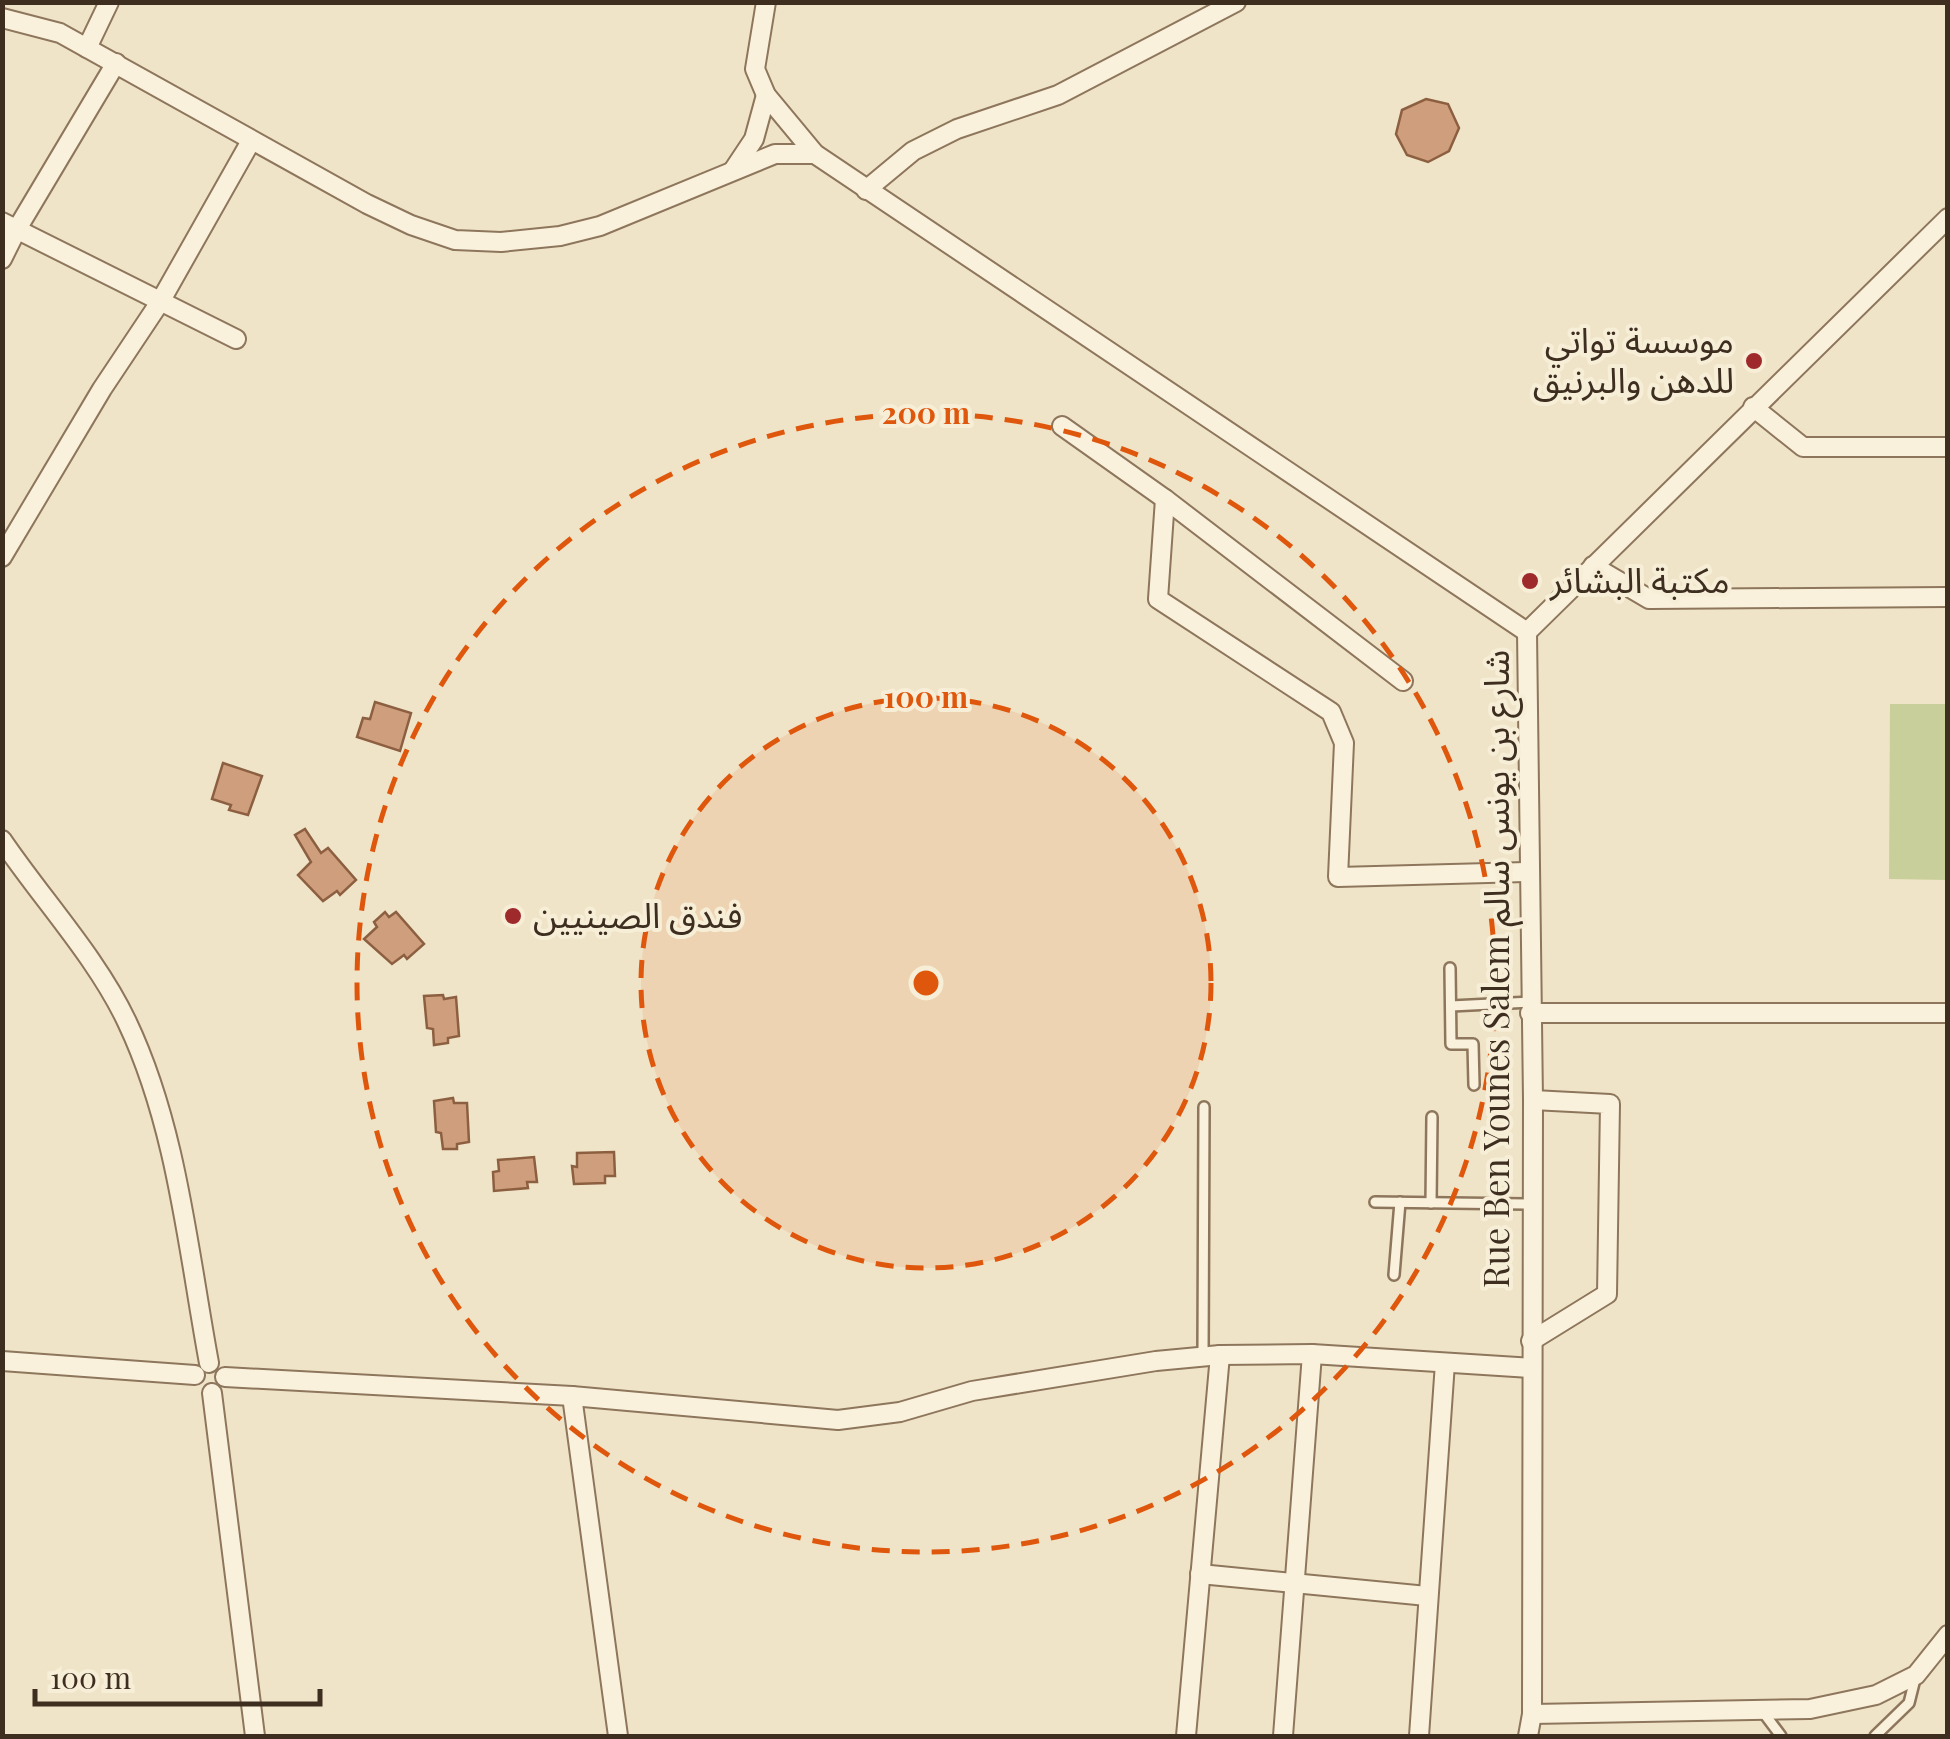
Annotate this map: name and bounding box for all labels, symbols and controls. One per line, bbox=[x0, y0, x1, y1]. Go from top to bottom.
place label: موسسة تواتي للدهن والبرنيق bbox=[1533, 315, 1734, 402]
marker: موسسة تواتي للدهن والبرنيق bbox=[1743, 350, 1765, 372]
text: 200 m bbox=[882, 392, 970, 432]
place label: مكتبة البشائر bbox=[1549, 555, 1730, 602]
marker: مكتبة البشائر bbox=[1519, 570, 1541, 592]
street label: Rue Ben Younes Salem شارع بن يونس سالم bbox=[1471, 650, 1524, 1288]
text: 100 m bbox=[884, 676, 968, 716]
place label: فندق الصينيين bbox=[533, 890, 742, 937]
marker: فندق الصينيين bbox=[502, 905, 524, 927]
centre of rings bbox=[908, 965, 944, 1001]
scale bar bbox=[35, 1644, 320, 1706]
text: 100 m bbox=[50, 1657, 132, 1697]

